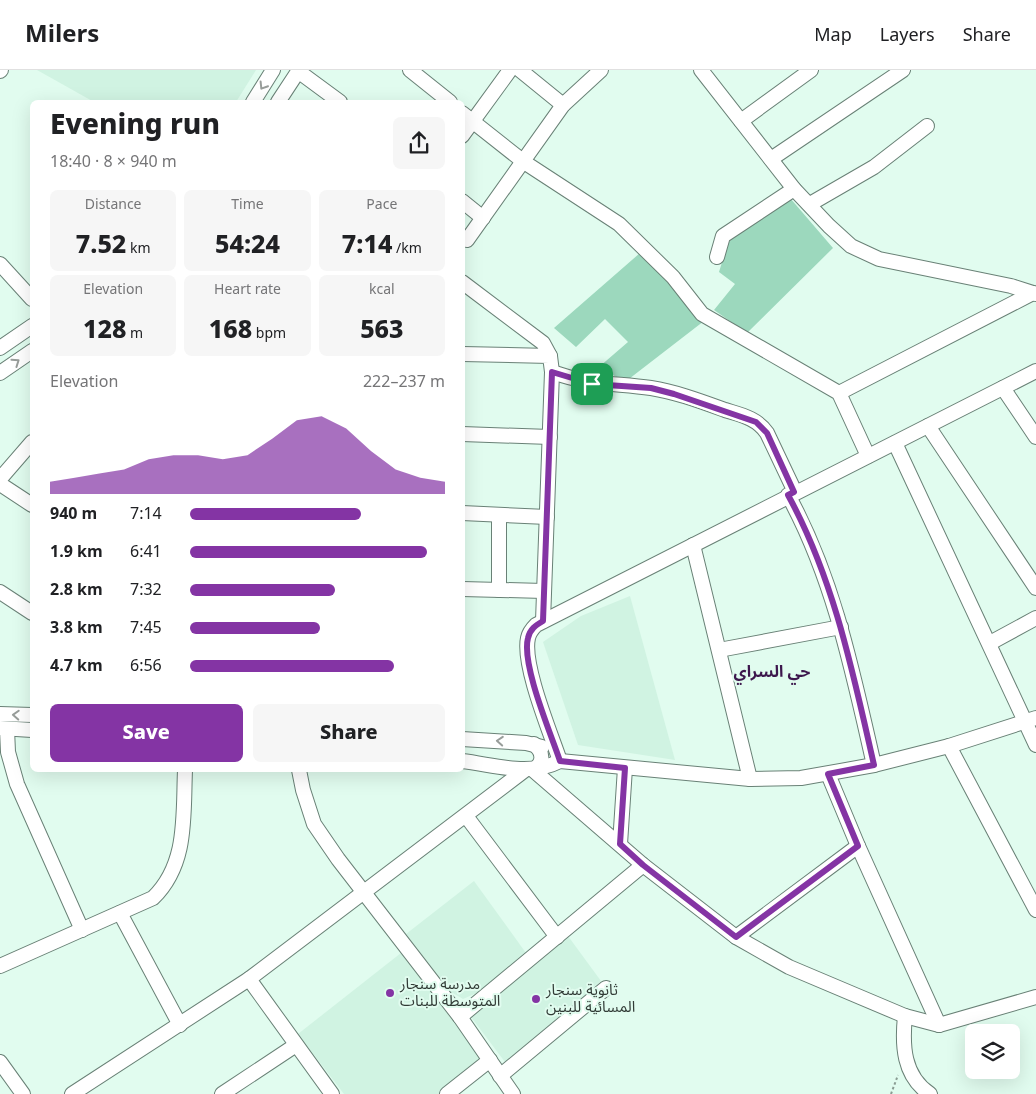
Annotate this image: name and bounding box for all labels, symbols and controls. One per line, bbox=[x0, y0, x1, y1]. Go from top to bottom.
text: Milers bbox=[25, 9, 99, 60]
text: Map bbox=[814, 16, 852, 54]
text: Layers bbox=[880, 16, 935, 54]
text: Share bbox=[963, 16, 1011, 54]
one-way arrow bbox=[260, 81, 269, 90]
text: Evening run bbox=[50, 96, 220, 155]
button: share bbox=[393, 117, 445, 169]
text: 18:40 · 8 × 940 m bbox=[50, 145, 177, 179]
text: Distance bbox=[85, 190, 142, 219]
text: Time bbox=[231, 190, 264, 219]
text: Pace bbox=[366, 190, 397, 219]
text: 7.52 bbox=[76, 219, 126, 271]
text: 54:24 bbox=[215, 219, 280, 271]
text: 7:14 bbox=[342, 219, 392, 271]
text: km bbox=[126, 234, 151, 263]
text: /km bbox=[392, 234, 422, 263]
text: Elevation bbox=[83, 275, 143, 304]
text: Heart rate bbox=[214, 275, 281, 304]
text: kcal bbox=[369, 275, 395, 304]
text: 128 bbox=[83, 304, 126, 356]
text: 168 bbox=[209, 304, 252, 356]
text: 563 bbox=[360, 304, 404, 356]
text: m bbox=[126, 319, 143, 348]
text: bpm bbox=[252, 319, 286, 348]
one-way arrow bbox=[10, 359, 20, 368]
pin bbox=[571, 363, 613, 405]
text: Elevation bbox=[50, 365, 118, 399]
text: 222–237 m bbox=[363, 365, 445, 399]
icon: arrive bbox=[578, 370, 606, 398]
text: 940 m bbox=[50, 497, 97, 531]
text: 7:14 bbox=[130, 497, 162, 531]
text: 1.9 km bbox=[50, 535, 103, 569]
text: 6:41 bbox=[130, 535, 162, 569]
text: 2.8 km bbox=[50, 573, 103, 607]
text: 7:32 bbox=[130, 573, 162, 607]
text: 3.8 km bbox=[50, 611, 103, 645]
text: 7:45 bbox=[130, 611, 162, 645]
text: 4.7 km bbox=[50, 649, 103, 683]
text: 6:56 bbox=[130, 649, 162, 683]
district label: حي السراي bbox=[734, 655, 810, 689]
button: Save bbox=[50, 704, 243, 762]
button: Share bbox=[253, 704, 445, 762]
one-way arrow bbox=[12, 709, 20, 720]
one-way arrow bbox=[496, 736, 504, 747]
place label: مدرسة سنجار المتوسطة للبنات bbox=[399, 968, 500, 1017]
place label: ثانوية سنجار المسائية للبنين bbox=[545, 974, 635, 1023]
marker: مدرسة سنجار المتوسطة للبنات bbox=[384, 987, 396, 999]
marker: ثانوية سنجار المسائية للبنين bbox=[530, 993, 542, 1005]
map controls bbox=[965, 1024, 1020, 1079]
button: layers bbox=[965, 1024, 1020, 1079]

